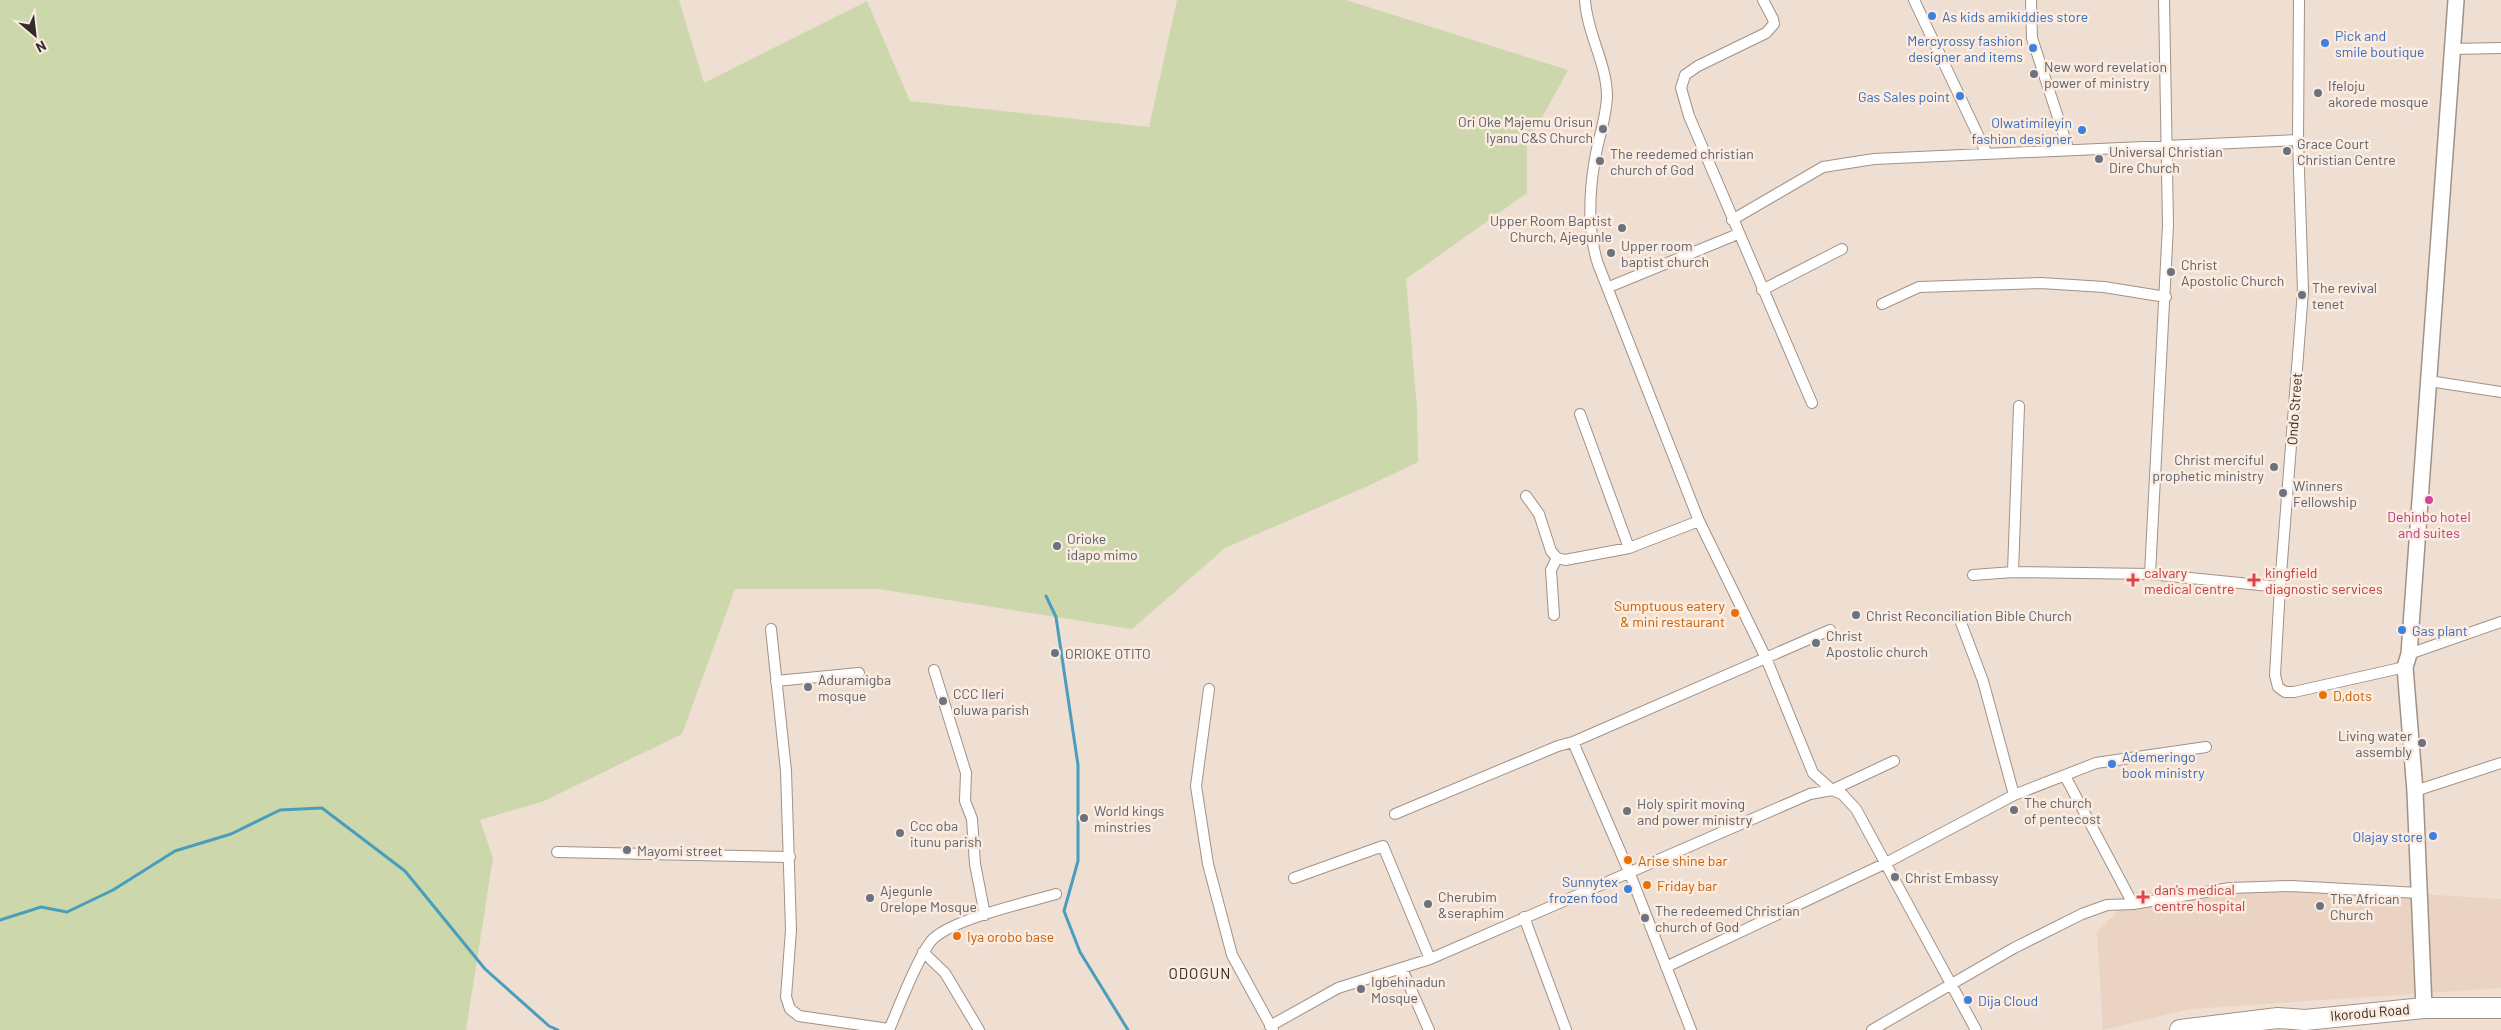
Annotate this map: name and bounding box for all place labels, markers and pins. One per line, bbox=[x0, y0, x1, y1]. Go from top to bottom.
place label: As kids amikiddies store bbox=[1942, 8, 2088, 25]
marker: As kids amikiddies store bbox=[1926, 10, 1938, 22]
place label: Pick and smile boutique bbox=[2335, 27, 2424, 60]
place label: Mercyrossy fashion designer and items bbox=[1907, 32, 2023, 65]
marker: Pick and smile boutique bbox=[2319, 37, 2331, 49]
marker: Mercyrossy fashion designer and items bbox=[2027, 42, 2039, 54]
place label: New word revelation power of ministry bbox=[2044, 58, 2167, 91]
marker: New word revelation power of ministry bbox=[2028, 68, 2040, 80]
place label: Ifeloju akorede mosque bbox=[2328, 77, 2428, 110]
marker: Ifeloju akorede mosque bbox=[2312, 87, 2324, 99]
place label: Gas Sales point bbox=[1858, 88, 1950, 105]
marker: Gas Sales point bbox=[1954, 90, 1966, 102]
place label: Ori Oke Majemu Orisun Iyanu C&S Church bbox=[1458, 113, 1593, 146]
place label: Olwatimileyin fashion designer bbox=[1972, 114, 2072, 147]
marker: Ori Oke Majemu Orisun Iyanu C&S Church bbox=[1597, 123, 1609, 135]
marker: Olwatimileyin fashion designer bbox=[2076, 124, 2088, 136]
place label: Grace Court Christian Centre bbox=[2297, 135, 2396, 168]
place label: Universal Christian Dire Church bbox=[2109, 143, 2223, 176]
place label: The reedemed christian church of God bbox=[1610, 145, 1754, 178]
marker: Grace Court Christian Centre bbox=[2281, 145, 2293, 157]
marker: Universal Christian Dire Church bbox=[2093, 153, 2105, 165]
marker: The reedemed christian church of God bbox=[1594, 155, 1606, 167]
place label: Upper Room Baptist Church, Ajegunle bbox=[1490, 212, 1612, 245]
marker: Upper Room Baptist Church, Ajegunle bbox=[1616, 222, 1628, 234]
place label: Upper room baptist church bbox=[1621, 237, 1709, 270]
marker: Upper room baptist church bbox=[1605, 247, 1617, 259]
place label: Christ Apostolic Church bbox=[2181, 256, 2284, 289]
marker: Christ Apostolic Church bbox=[2165, 266, 2177, 278]
place label: The revival tenet bbox=[2312, 279, 2377, 312]
marker: The revival tenet bbox=[2296, 289, 2308, 301]
place label: Christ merciful prophetic ministry bbox=[2152, 451, 2265, 484]
marker: Christ merciful prophetic ministry bbox=[2268, 461, 2280, 473]
place label: Winners Fellowship bbox=[2293, 477, 2357, 510]
marker: Winners Fellowship bbox=[2277, 487, 2289, 499]
marker: Dehinbo hotel and suites bbox=[2423, 494, 2435, 506]
place label: Dehinbo hotel and suites bbox=[2387, 508, 2471, 541]
place label: Orioke idapo mimo bbox=[1067, 530, 1138, 563]
marker: Orioke idapo mimo bbox=[1051, 540, 1063, 552]
place label: calvary medical centre bbox=[2144, 564, 2234, 597]
place label: kingfield diagnostic services bbox=[2265, 564, 2383, 597]
marker: calvary medical centre bbox=[2126, 573, 2140, 587]
marker: kingfield diagnostic services bbox=[2247, 573, 2261, 587]
place label: Sumptuous eatery & mini restaurant bbox=[1614, 597, 1726, 630]
marker: Sumptuous eatery & mini restaurant bbox=[1729, 607, 1741, 619]
place label: Christ Reconciliation Bible Church bbox=[1866, 607, 2072, 624]
marker: Christ Reconciliation Bible Church bbox=[1850, 609, 1862, 621]
place label: Gas plant bbox=[2412, 622, 2468, 639]
marker: Gas plant bbox=[2396, 624, 2408, 636]
place label: Christ Apostolic church bbox=[1826, 627, 1928, 660]
marker: Christ Apostolic church bbox=[1810, 637, 1822, 649]
place label: ORIOKE OTITO bbox=[1065, 645, 1151, 662]
marker: ORIOKE OTITO bbox=[1049, 647, 1061, 659]
place label: Aduramigba mosque bbox=[818, 671, 891, 704]
marker: Aduramigba mosque bbox=[802, 681, 814, 693]
place label: CCC Ileri oluwa parish bbox=[953, 685, 1029, 718]
place label: D,dots bbox=[2333, 687, 2372, 704]
marker: D,dots bbox=[2317, 689, 2329, 701]
marker: CCC Ileri oluwa parish bbox=[937, 695, 949, 707]
place label: Living water assembly bbox=[2338, 727, 2413, 760]
marker: Living water assembly bbox=[2416, 737, 2428, 749]
place label: Ademeringo book ministry bbox=[2122, 748, 2205, 781]
marker: Ademeringo book ministry bbox=[2106, 758, 2118, 770]
place label: The church of pentecost bbox=[2024, 794, 2101, 827]
place label: Holy spirit moving and power ministry bbox=[1637, 795, 1753, 828]
place label: World kings minstries bbox=[1094, 802, 1165, 835]
marker: The church of pentecost bbox=[2008, 804, 2020, 816]
marker: Holy spirit moving and power ministry bbox=[1621, 805, 1633, 817]
marker: World kings minstries bbox=[1078, 812, 1090, 824]
place label: Ccc oba itunu parish bbox=[910, 817, 982, 850]
marker: Ccc oba itunu parish bbox=[894, 827, 906, 839]
place label: Olajay store bbox=[2352, 828, 2423, 845]
marker: Olajay store bbox=[2427, 830, 2439, 842]
place label: Mayomi street bbox=[637, 842, 723, 859]
marker: Mayomi street bbox=[621, 844, 633, 856]
place label: Arise shine bar bbox=[1638, 852, 1728, 869]
marker: Arise shine bar bbox=[1622, 854, 1634, 866]
place label: Christ Embassy bbox=[1905, 869, 1999, 886]
marker: Christ Embassy bbox=[1889, 871, 1901, 883]
place label: Sunnytex frozen food bbox=[1549, 873, 1618, 906]
place label: Friday bar bbox=[1657, 877, 1717, 894]
marker: Friday bar bbox=[1641, 879, 1653, 891]
place label: dan's medical centre hospital bbox=[2154, 881, 2245, 914]
place label: Ajegunle Orelope Mosque bbox=[880, 882, 977, 915]
marker: Sunnytex frozen food bbox=[1622, 883, 1634, 895]
place label: Cherubim &seraphim bbox=[1438, 888, 1504, 921]
marker: dan's medical centre hospital bbox=[2136, 890, 2150, 904]
place label: The African Church bbox=[2330, 890, 2400, 923]
marker: Ajegunle Orelope Mosque bbox=[864, 892, 876, 904]
marker: Cherubim &seraphim bbox=[1422, 898, 1434, 910]
marker: The African Church bbox=[2314, 900, 2326, 912]
place label: The redeemed Christian church of God bbox=[1655, 902, 1800, 935]
marker: The redeemed Christian church of God bbox=[1639, 912, 1651, 924]
place label: Iya orobo base bbox=[967, 928, 1054, 945]
marker: Iya orobo base bbox=[951, 930, 963, 942]
place label: Igbehinadun Mosque bbox=[1371, 973, 1446, 1006]
marker: Igbehinadun Mosque bbox=[1355, 983, 1367, 995]
place label: Dija Cloud bbox=[1978, 992, 2038, 1009]
marker: Dija Cloud bbox=[1962, 994, 1974, 1006]

